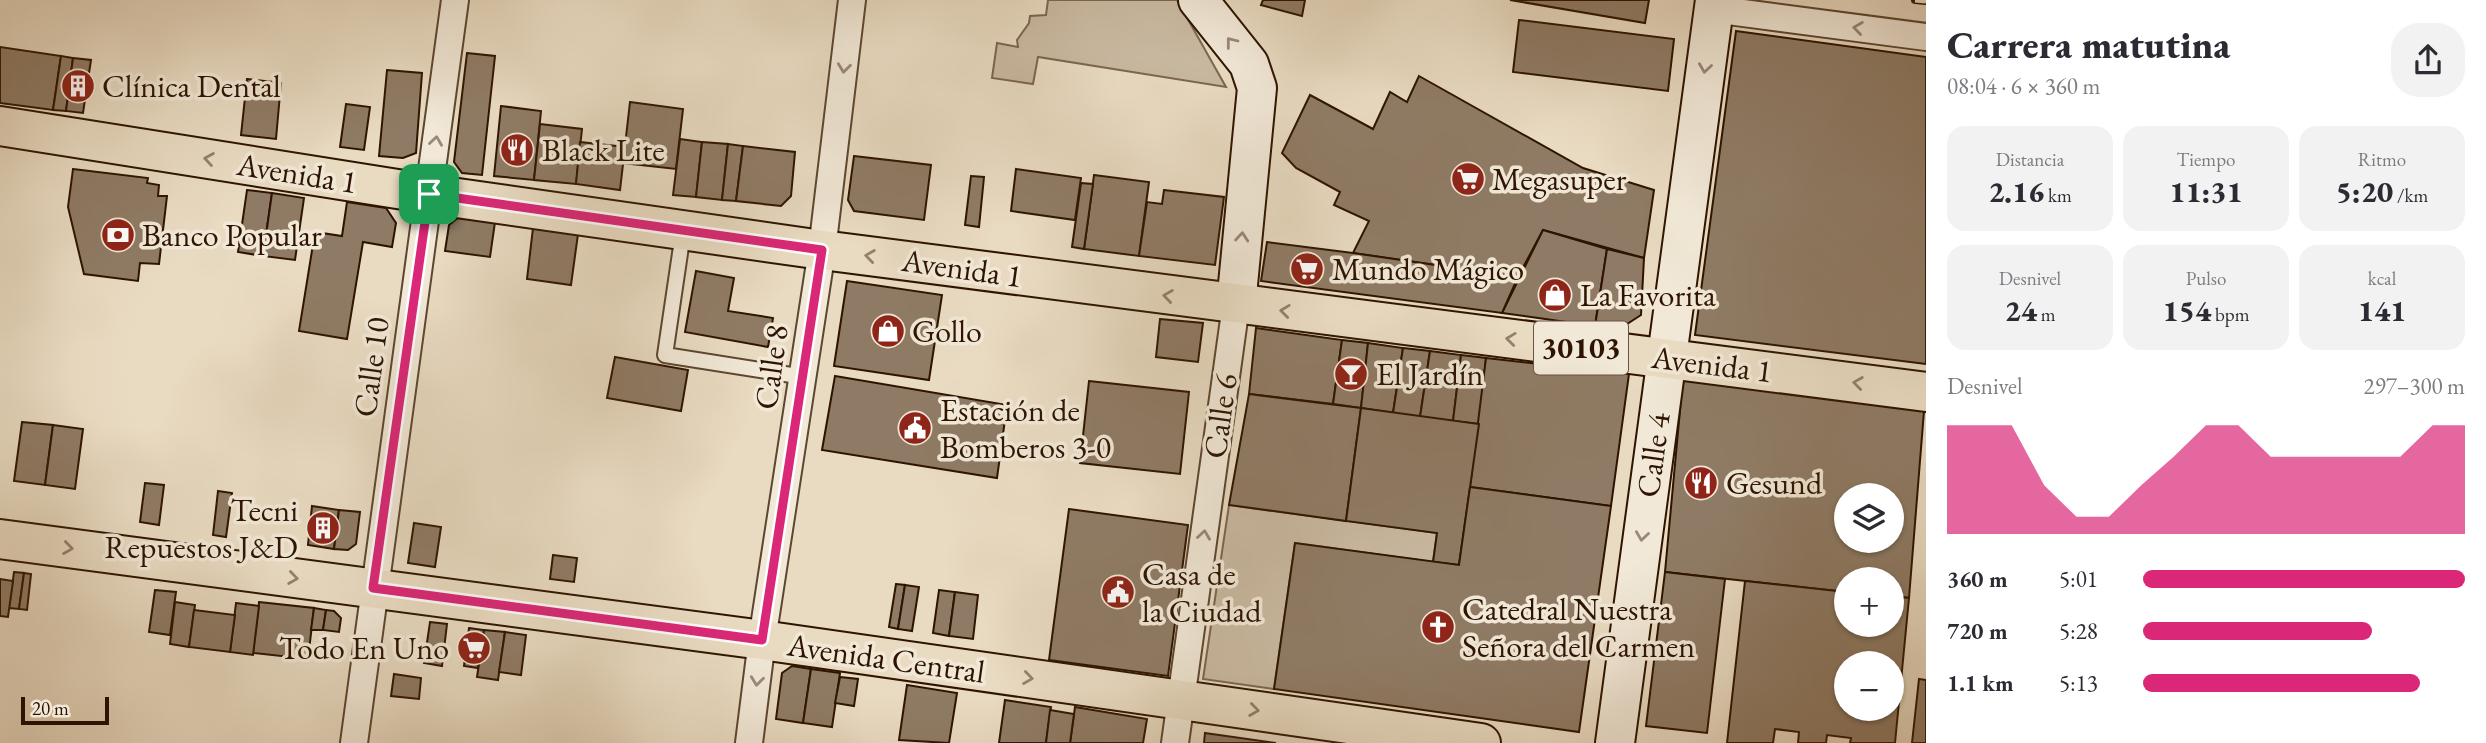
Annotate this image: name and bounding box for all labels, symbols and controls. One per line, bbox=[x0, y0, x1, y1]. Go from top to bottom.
text: Carrera matutina bbox=[1947, 20, 2230, 69]
one-way arrow bbox=[1852, 21, 1864, 36]
button: share bbox=[2391, 23, 2465, 97]
one-way arrow bbox=[1227, 37, 1239, 50]
one-way arrow bbox=[837, 62, 852, 74]
one-way arrow bbox=[1698, 62, 1713, 73]
place label: Clínica Dental bbox=[102, 65, 281, 107]
building icon: Clínica Dental bbox=[59, 67, 97, 105]
text: 08:04 · 6 × 360 m bbox=[1947, 71, 2100, 101]
place label: Black Lite bbox=[542, 129, 665, 171]
restaurant icon: Black Lite bbox=[498, 131, 536, 169]
one-way arrow bbox=[428, 135, 443, 147]
street label: Avenida 1 bbox=[233, 143, 360, 203]
text: Distancia bbox=[1996, 147, 2064, 172]
text: Tiempo bbox=[2177, 147, 2235, 172]
text: Ritmo bbox=[2358, 147, 2406, 172]
one-way arrow bbox=[203, 152, 214, 167]
place label: Megasuper bbox=[1492, 158, 1627, 200]
supermarket icon: Megasuper bbox=[1449, 160, 1487, 198]
pin bbox=[399, 164, 459, 224]
text: 2.16 bbox=[1988, 172, 2044, 211]
text: 11:31 bbox=[2169, 172, 2243, 211]
text: 5:20 bbox=[2336, 172, 2393, 211]
icon: arrive bbox=[410, 175, 448, 213]
text: km bbox=[2044, 183, 2072, 208]
text: /km bbox=[2393, 183, 2428, 208]
place label: Banco Popular bbox=[142, 214, 322, 256]
bank icon: Banco Popular bbox=[99, 216, 137, 254]
one-way arrow bbox=[1235, 232, 1250, 243]
street label: Avenida 1 bbox=[898, 239, 1025, 297]
place label: Mundo Mágico bbox=[1332, 248, 1524, 290]
one-way arrow bbox=[864, 249, 876, 264]
supermarket icon: Mundo Mágico bbox=[1288, 250, 1326, 288]
text: Desnivel bbox=[1999, 266, 2061, 291]
text: Pulso bbox=[2186, 266, 2226, 291]
text: kcal bbox=[2368, 266, 2396, 291]
place label: La Favorita bbox=[1580, 274, 1716, 316]
shop icon: La Favorita bbox=[1536, 276, 1574, 314]
one-way arrow bbox=[1162, 289, 1174, 304]
text: 24 bbox=[2005, 291, 2037, 330]
text: 154 bbox=[2163, 291, 2211, 330]
text: 141 bbox=[2358, 291, 2406, 330]
text: m bbox=[2037, 302, 2056, 327]
text: bpm bbox=[2211, 302, 2249, 327]
one-way arrow bbox=[1280, 304, 1291, 319]
place label: Gollo bbox=[912, 310, 982, 352]
shop icon: Gollo bbox=[869, 312, 907, 350]
street label: Calle 10 bbox=[343, 314, 399, 420]
street label: Calle 8 bbox=[744, 322, 798, 412]
road number: 30103 bbox=[1534, 322, 1628, 374]
one-way arrow bbox=[1505, 332, 1517, 347]
street label: Avenida 1 bbox=[1648, 336, 1775, 392]
place label: El Jardín bbox=[1376, 353, 1483, 395]
bar icon: El Jardín bbox=[1332, 355, 1370, 393]
street label: Calle 6 bbox=[1193, 371, 1247, 461]
text: Desnivel bbox=[1947, 371, 2023, 401]
text: 297–300 m bbox=[2364, 371, 2465, 401]
one-way arrow bbox=[1852, 376, 1864, 391]
place label: Estación de Bomberos 3-0 bbox=[940, 389, 1111, 468]
public building icon: Estación de Bomberos 3-0 bbox=[896, 409, 934, 447]
street label: Calle 4 bbox=[1626, 409, 1680, 500]
place label: Gesund bbox=[1726, 462, 1823, 504]
restaurant icon: Gesund bbox=[1682, 464, 1720, 502]
map controls bbox=[1834, 483, 1904, 721]
button: layers bbox=[1834, 483, 1904, 553]
place label: Tecni Repuestos J&D bbox=[105, 489, 298, 568]
building icon: Tecni Repuestos J&D bbox=[304, 509, 342, 547]
one-way arrow bbox=[1196, 529, 1211, 541]
one-way arrow bbox=[1635, 530, 1650, 542]
one-way arrow bbox=[62, 541, 74, 556]
place label: Casa de la Ciudad bbox=[1142, 553, 1262, 632]
text: 360 m bbox=[1947, 564, 2008, 594]
text: 5:01 bbox=[2059, 564, 2098, 594]
button: + bbox=[1834, 567, 1904, 637]
one-way arrow bbox=[287, 570, 299, 585]
public building icon: Casa de la Ciudad bbox=[1099, 573, 1137, 611]
place label: Catedral Nuestra Señora del Carmen bbox=[1462, 588, 1695, 667]
church icon: Catedral Nuestra Señora del Carmen bbox=[1419, 608, 1457, 646]
text: 720 m bbox=[1947, 616, 2008, 646]
text: 5:28 bbox=[2059, 616, 2098, 646]
street label: Avenida Central bbox=[784, 623, 988, 693]
place label: Todo En Uno bbox=[279, 627, 449, 669]
supermarket icon: Todo En Uno bbox=[455, 629, 493, 667]
button: − bbox=[1834, 651, 1904, 721]
text: 1.1 km bbox=[1947, 668, 2014, 698]
text: 5:13 bbox=[2059, 668, 2098, 698]
one-way arrow bbox=[1023, 670, 1034, 685]
one-way arrow bbox=[749, 675, 764, 687]
scale bar bbox=[21, 694, 108, 726]
text: 20 m bbox=[32, 696, 69, 721]
one-way arrow bbox=[1248, 703, 1259, 718]

